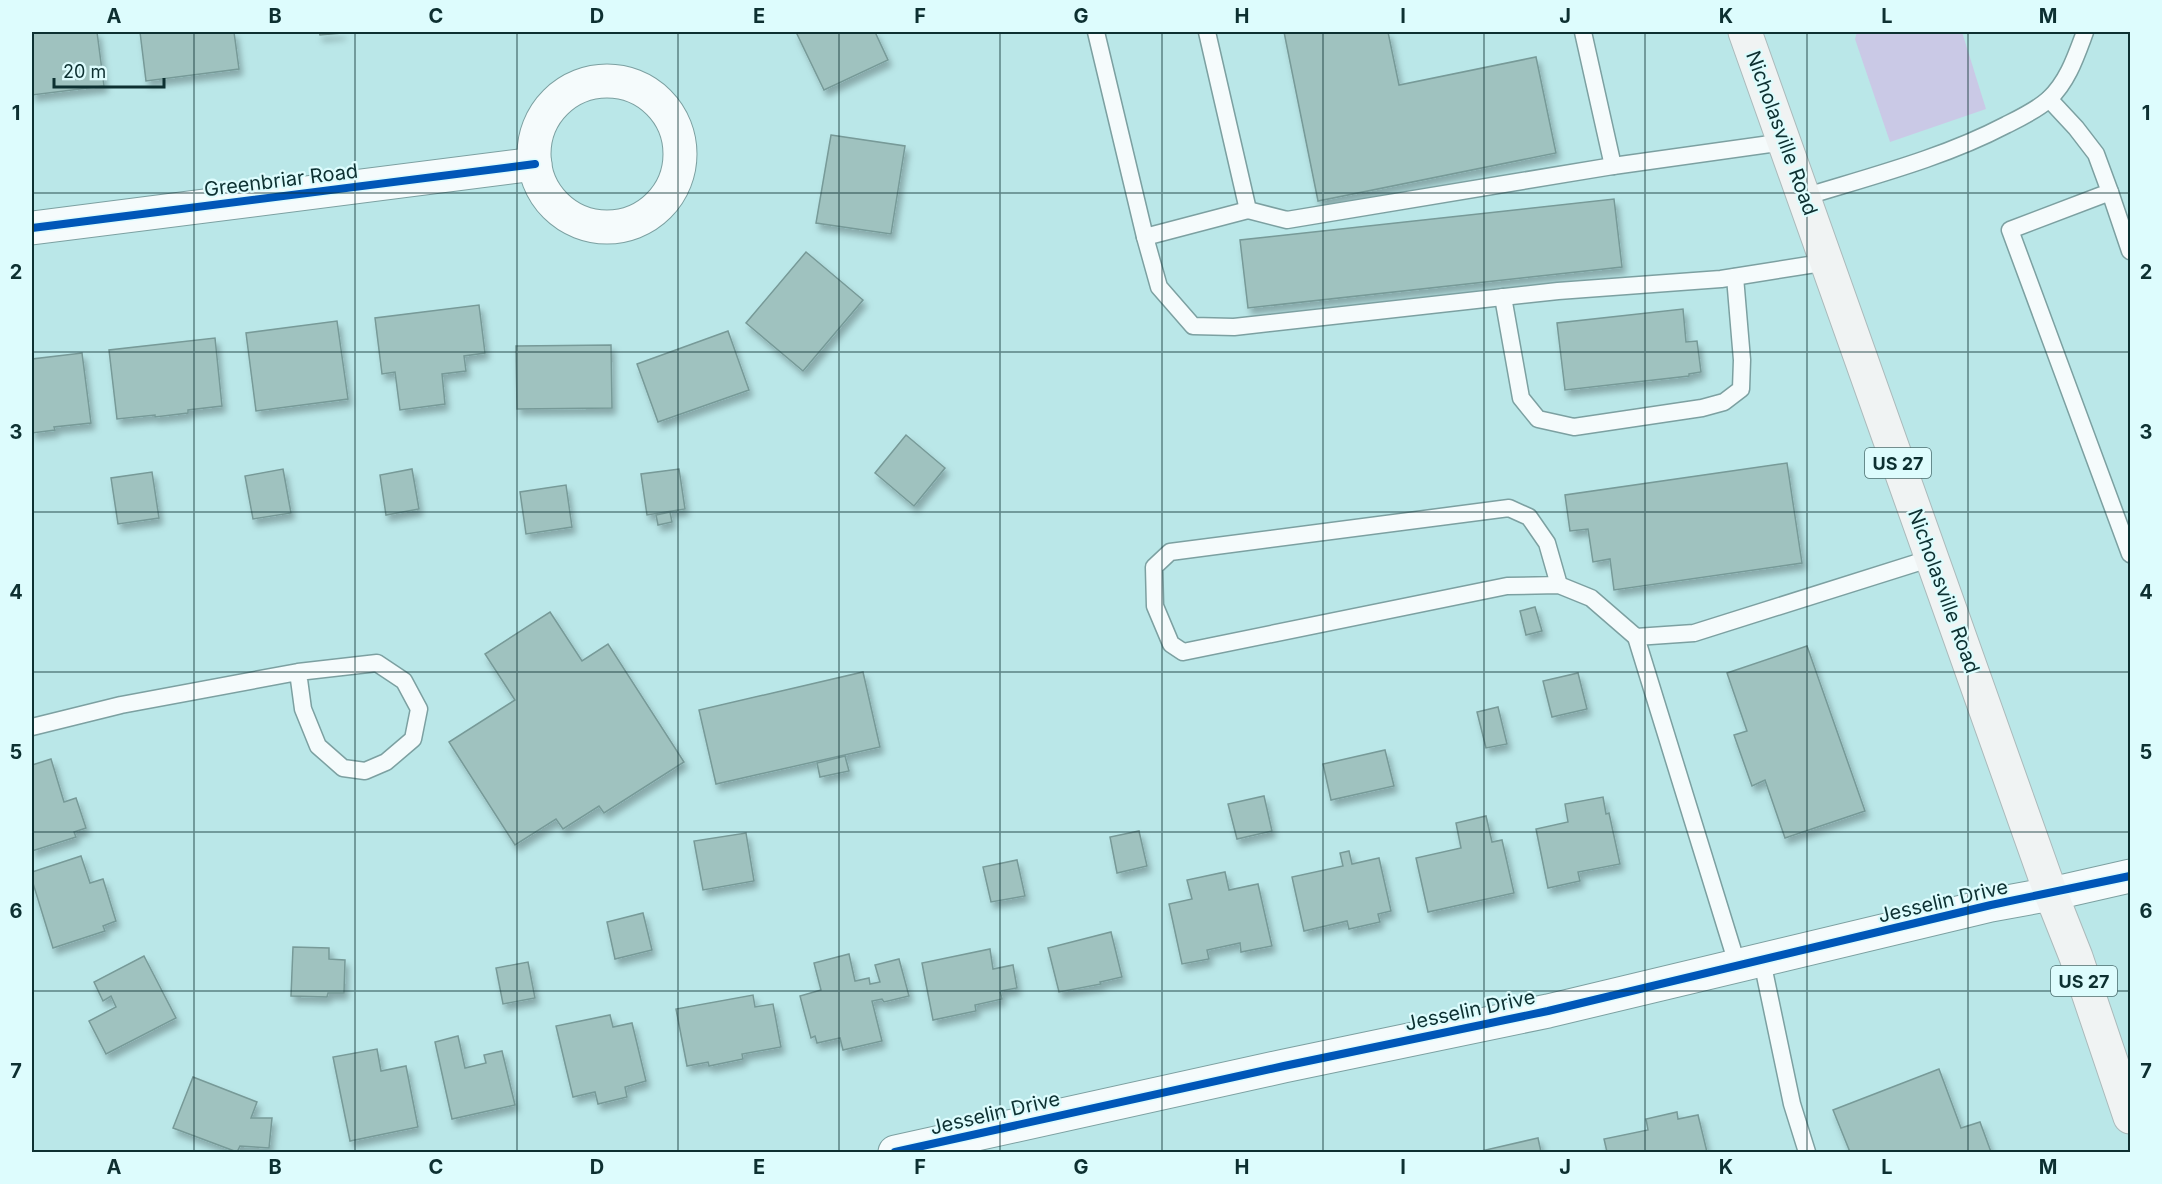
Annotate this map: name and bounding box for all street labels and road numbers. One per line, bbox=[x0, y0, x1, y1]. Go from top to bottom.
street label: Nicholasville Road bbox=[1741, 48, 1823, 218]
street label: Greenbriar Road bbox=[203, 159, 359, 201]
road number: US 27 bbox=[1865, 448, 1931, 478]
street label: Nicholasville Road bbox=[1903, 506, 1985, 676]
street label: Jesselin Drive bbox=[1876, 874, 2010, 928]
road number: US 27 bbox=[2051, 966, 2117, 996]
street label: Jesselin Drive bbox=[1403, 984, 1537, 1036]
street label: Jesselin Drive bbox=[928, 1086, 1062, 1140]

